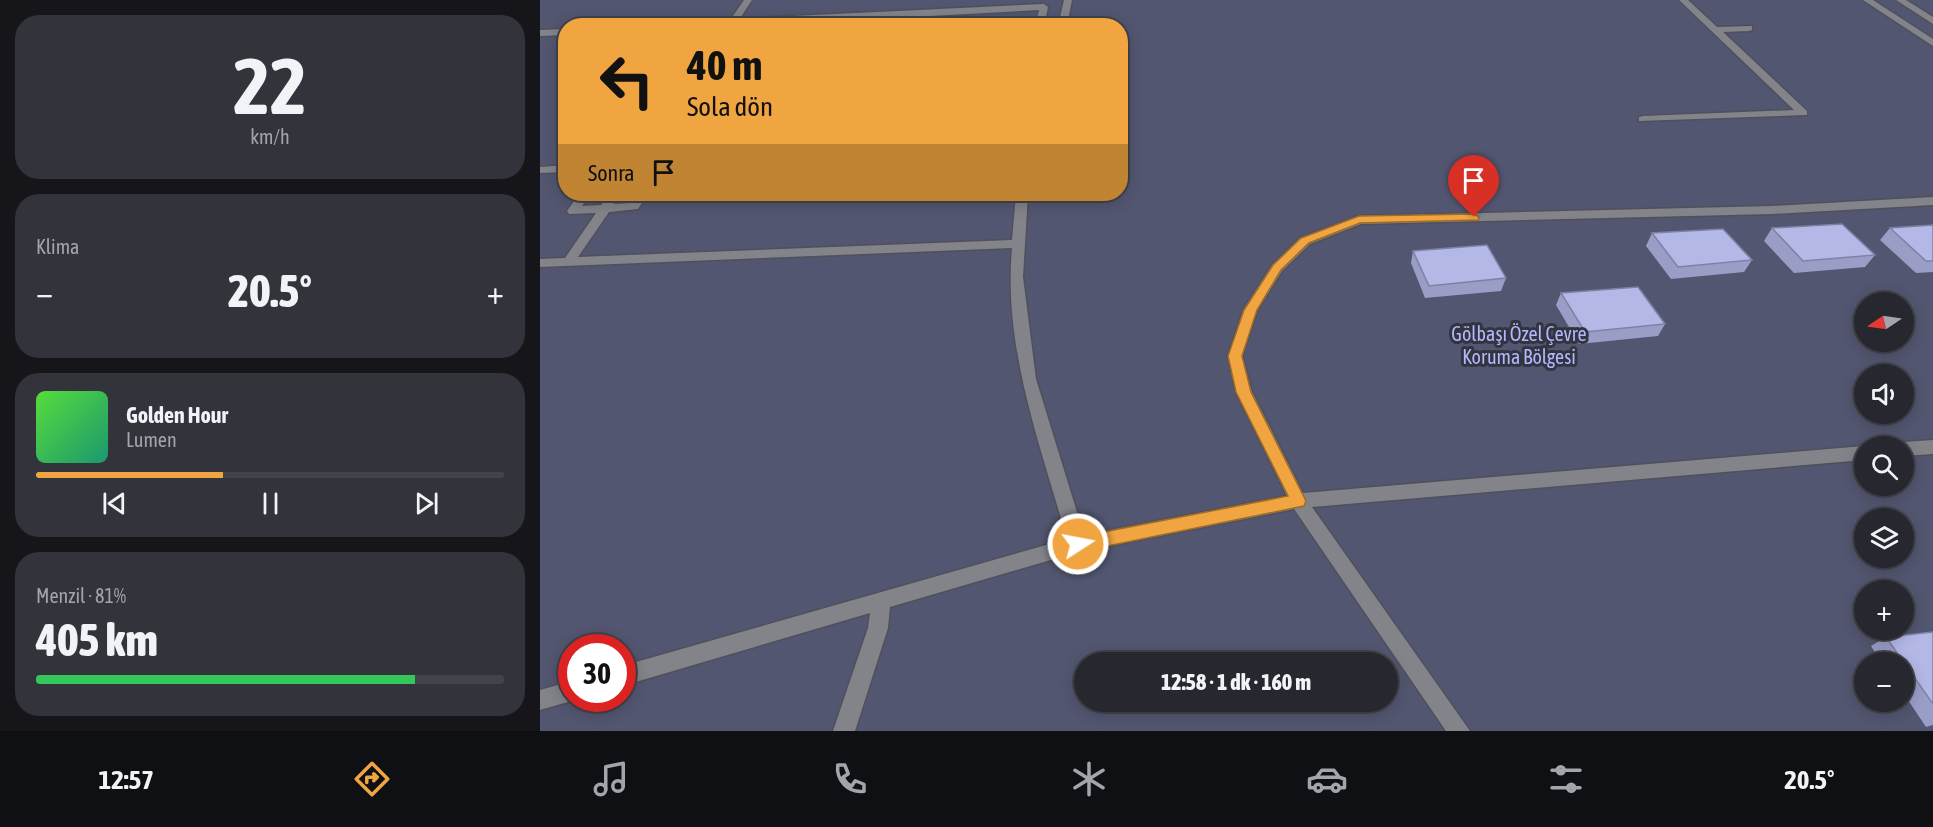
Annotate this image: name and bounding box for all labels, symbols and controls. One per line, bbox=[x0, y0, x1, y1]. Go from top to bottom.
text: 22 bbox=[233, 41, 307, 131]
text: 40 m bbox=[687, 41, 762, 89]
icon: left bbox=[588, 42, 666, 120]
text: Sola dön bbox=[687, 91, 773, 122]
text: km/h bbox=[250, 125, 290, 148]
pin bbox=[1448, 155, 1499, 217]
icon: arrive bbox=[647, 156, 680, 189]
text: Sonra bbox=[588, 160, 635, 186]
icon: arrive bbox=[1457, 164, 1490, 197]
text: Klima bbox=[36, 235, 79, 258]
text: 20.5° bbox=[228, 265, 312, 317]
text: − bbox=[36, 273, 53, 311]
text: + bbox=[487, 273, 504, 311]
north arrow bbox=[1854, 292, 1914, 352]
map controls bbox=[1854, 292, 1914, 712]
park label: Gölbaşı Özel Çevre Koruma Bölgesi bbox=[1451, 322, 1587, 368]
button: sound bbox=[1854, 364, 1914, 424]
text: Golden Hour bbox=[126, 402, 228, 428]
text: Lumen bbox=[126, 428, 177, 451]
button: search bbox=[1854, 436, 1914, 496]
icon: previous bbox=[98, 487, 131, 520]
icon: pause bbox=[254, 487, 287, 520]
icon: next bbox=[410, 487, 443, 520]
button: layers bbox=[1854, 508, 1914, 568]
position arrow bbox=[1046, 512, 1110, 576]
button: + bbox=[1854, 580, 1914, 640]
text: Menzil · 81% bbox=[36, 584, 126, 607]
text: 405 km bbox=[36, 614, 158, 666]
speed limit sign: 30 bbox=[558, 634, 636, 712]
button: − bbox=[1854, 652, 1914, 712]
text: 12:58 · 1 dk · 160 m bbox=[1161, 669, 1311, 695]
icon: directions bbox=[351, 758, 393, 800]
icon: music bbox=[590, 758, 632, 800]
icon: phone bbox=[829, 758, 871, 800]
icon: climate bbox=[1068, 758, 1110, 800]
icon: car bbox=[1306, 758, 1348, 800]
icon: filters bbox=[1545, 758, 1587, 800]
text: 12:57 bbox=[98, 764, 154, 795]
text: 20.5° bbox=[1784, 764, 1834, 795]

